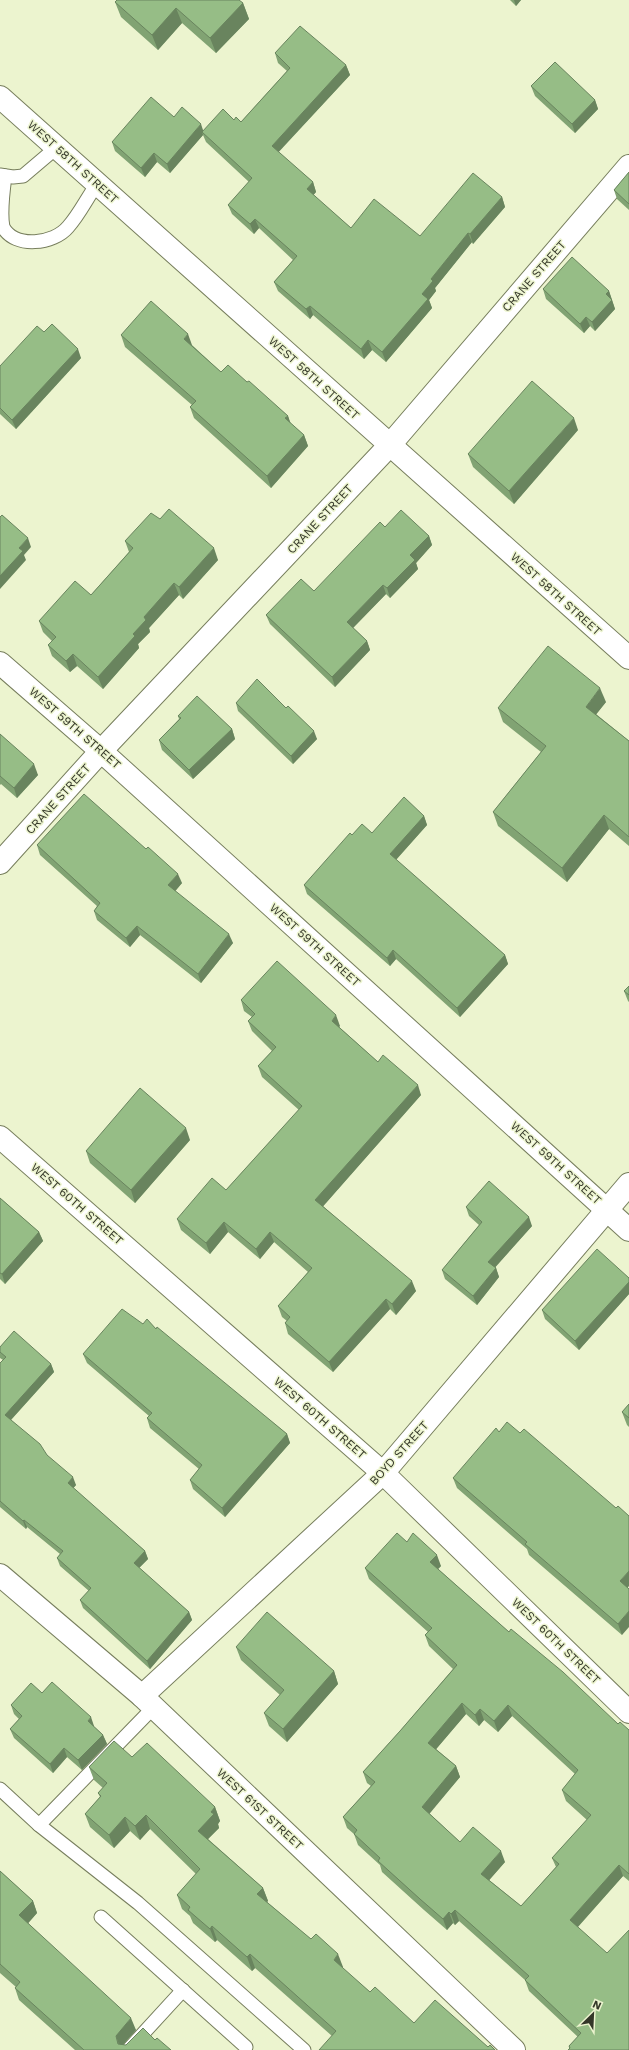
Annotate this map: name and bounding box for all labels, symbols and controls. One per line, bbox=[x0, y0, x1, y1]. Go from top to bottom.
street label: WEST 58TH STREET bbox=[25, 118, 121, 206]
street label: CRANE STREET bbox=[499, 238, 569, 314]
street label: WEST 58TH STREET bbox=[266, 334, 362, 422]
street label: CRANE STREET bbox=[284, 481, 356, 557]
street label: WEST 58TH STREET bbox=[508, 550, 604, 638]
street label: WEST 59TH STREET bbox=[26, 684, 124, 772]
street label: CRANE STREET bbox=[23, 761, 93, 837]
street label: WEST 59TH STREET bbox=[267, 901, 363, 989]
street label: WEST 59TH STREET bbox=[508, 1119, 604, 1207]
street label: WEST 60TH STREET bbox=[28, 1160, 126, 1248]
street label: WEST 60TH STREET bbox=[271, 1374, 369, 1462]
street label: BOYD STREET bbox=[367, 1418, 431, 1488]
street label: WEST 60TH STREET bbox=[509, 1595, 603, 1687]
street label: WEST 61ST STREET bbox=[214, 1765, 306, 1853]
north arrow bbox=[573, 1994, 613, 2034]
text: N bbox=[590, 1998, 603, 2013]

